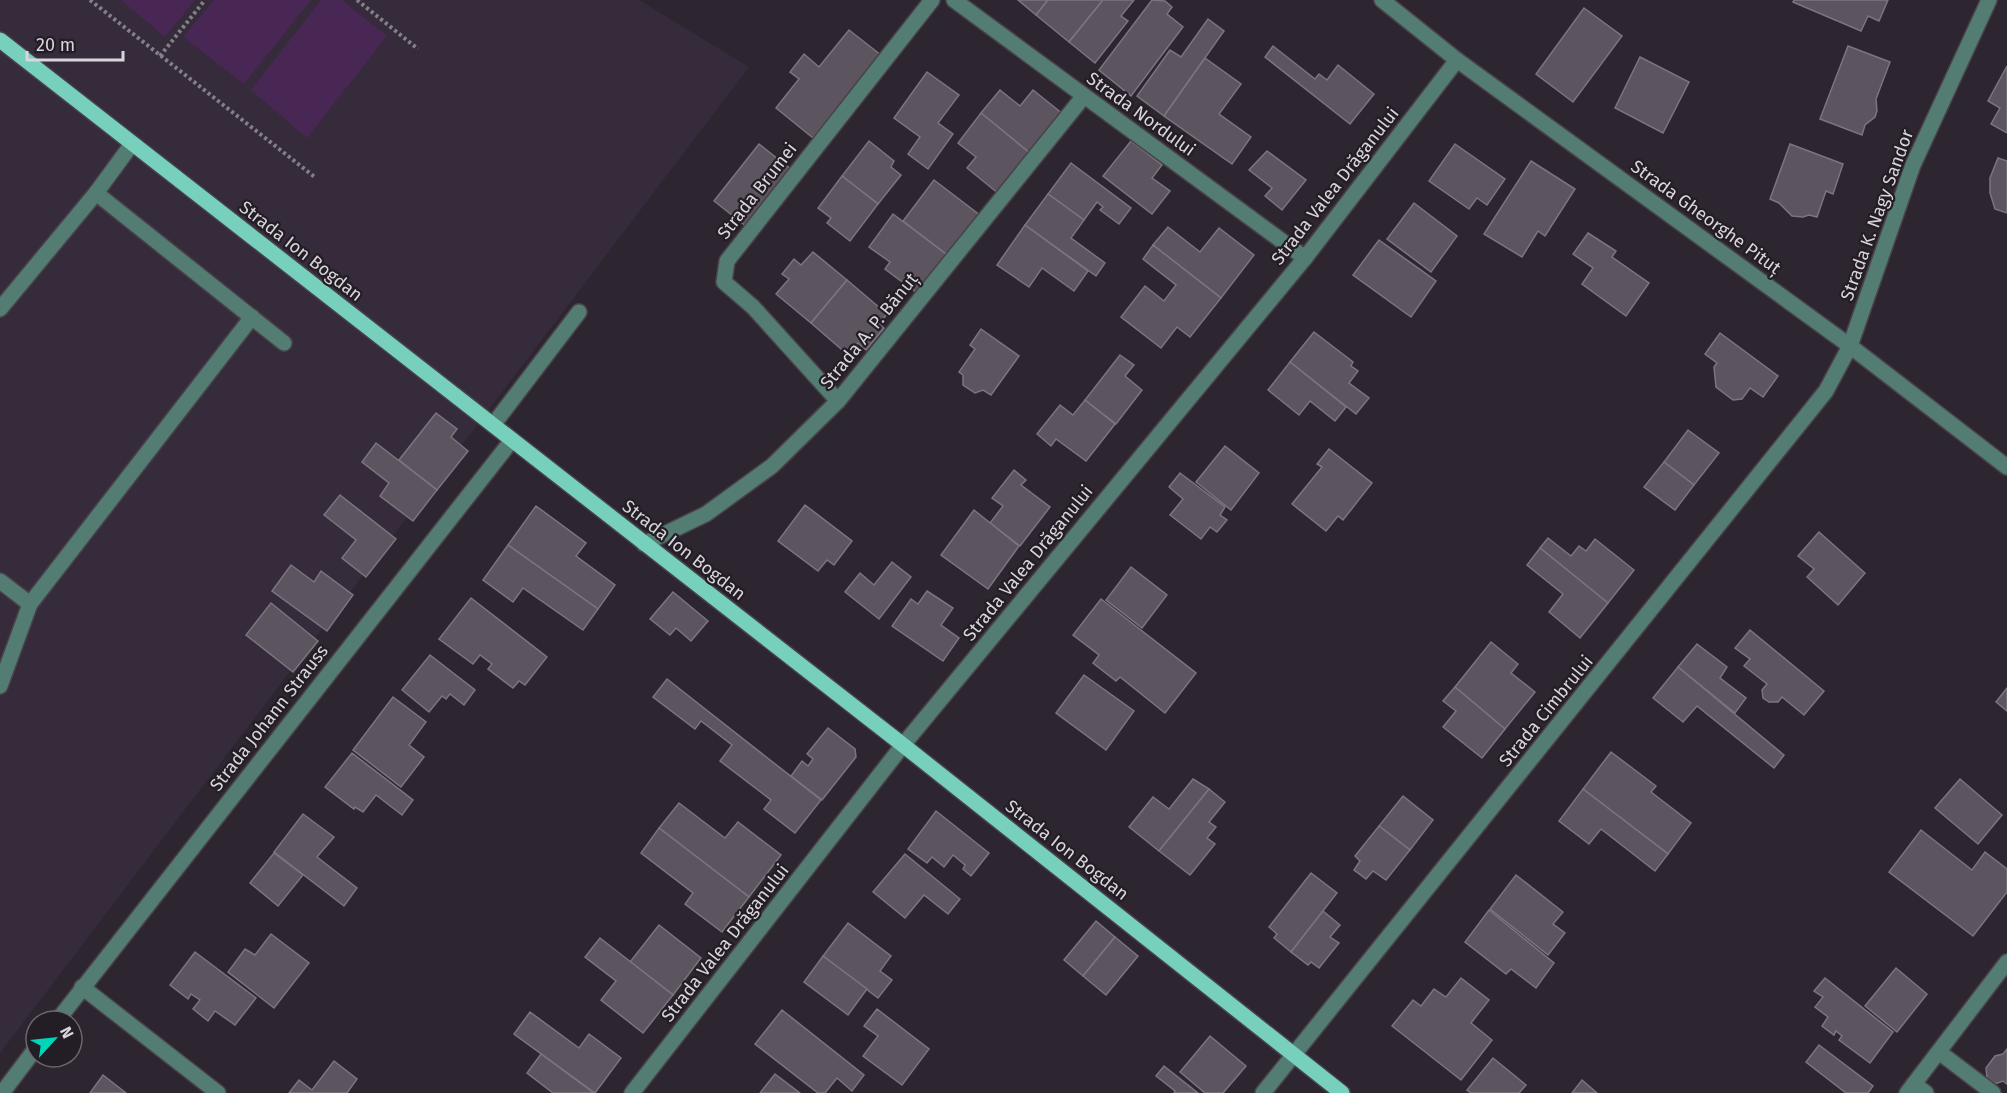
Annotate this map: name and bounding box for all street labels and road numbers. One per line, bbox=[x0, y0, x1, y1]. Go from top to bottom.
street label: Strada Nordului bbox=[1082, 67, 1200, 161]
street label: Strada Valea Drăganului bbox=[1267, 103, 1403, 269]
street label: Strada K. Nagy Sandor bbox=[1836, 126, 1918, 304]
street label: Strada Brumei bbox=[712, 138, 802, 244]
street label: Strada Gheorghe Pituț bbox=[1626, 155, 1786, 280]
street label: Strada Ion Bogdan bbox=[235, 196, 367, 306]
street label: Strada A. P. Bănuț bbox=[815, 268, 924, 394]
street label: Strada Valea Drăganului bbox=[958, 481, 1098, 645]
street label: Strada Ion Bogdan bbox=[618, 495, 750, 605]
street label: Strada Johann Strauss bbox=[205, 641, 333, 795]
street label: Strada Cimbrului bbox=[1494, 651, 1598, 771]
street label: Strada Ion Bogdan bbox=[1001, 795, 1133, 905]
street label: Strada Valea Drăganului bbox=[657, 860, 793, 1026]

